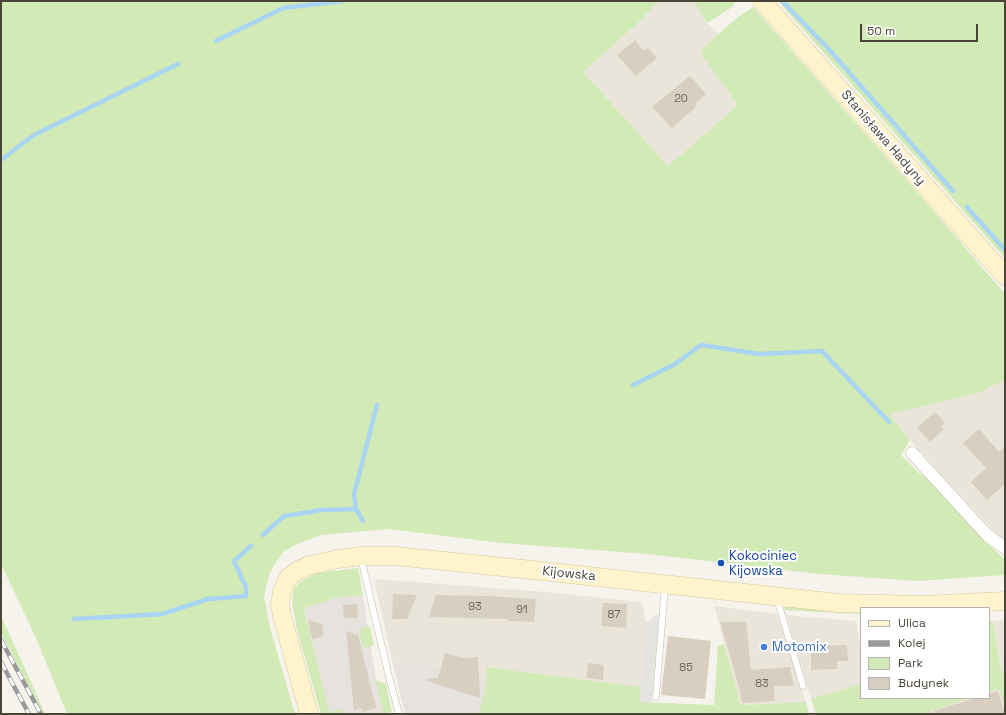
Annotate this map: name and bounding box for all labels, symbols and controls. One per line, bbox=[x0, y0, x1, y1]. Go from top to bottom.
scale bar bbox=[862, 16, 980, 42]
text: 50 m bbox=[867, 23, 895, 39]
street label: Stanisława Hadyny bbox=[838, 87, 928, 189]
house number: 20 bbox=[674, 92, 688, 106]
place label: Kokociniec Kijowska bbox=[729, 548, 797, 579]
marker: Kokociniec Kijowska bbox=[716, 558, 726, 568]
street label: Kijowska bbox=[541, 563, 597, 585]
house number: 93 bbox=[468, 600, 482, 614]
house number: 91 bbox=[516, 603, 528, 617]
legend bbox=[860, 607, 990, 699]
house number: 87 bbox=[608, 608, 620, 622]
text: Ulica bbox=[898, 615, 926, 631]
text: Kolej bbox=[898, 635, 926, 651]
place label: Motomix bbox=[772, 639, 827, 655]
marker: Motomix bbox=[759, 642, 769, 652]
text: Park bbox=[898, 655, 923, 671]
house number: 85 bbox=[679, 661, 693, 675]
text: Budynek bbox=[898, 675, 949, 691]
house number: 83 bbox=[755, 677, 769, 691]

